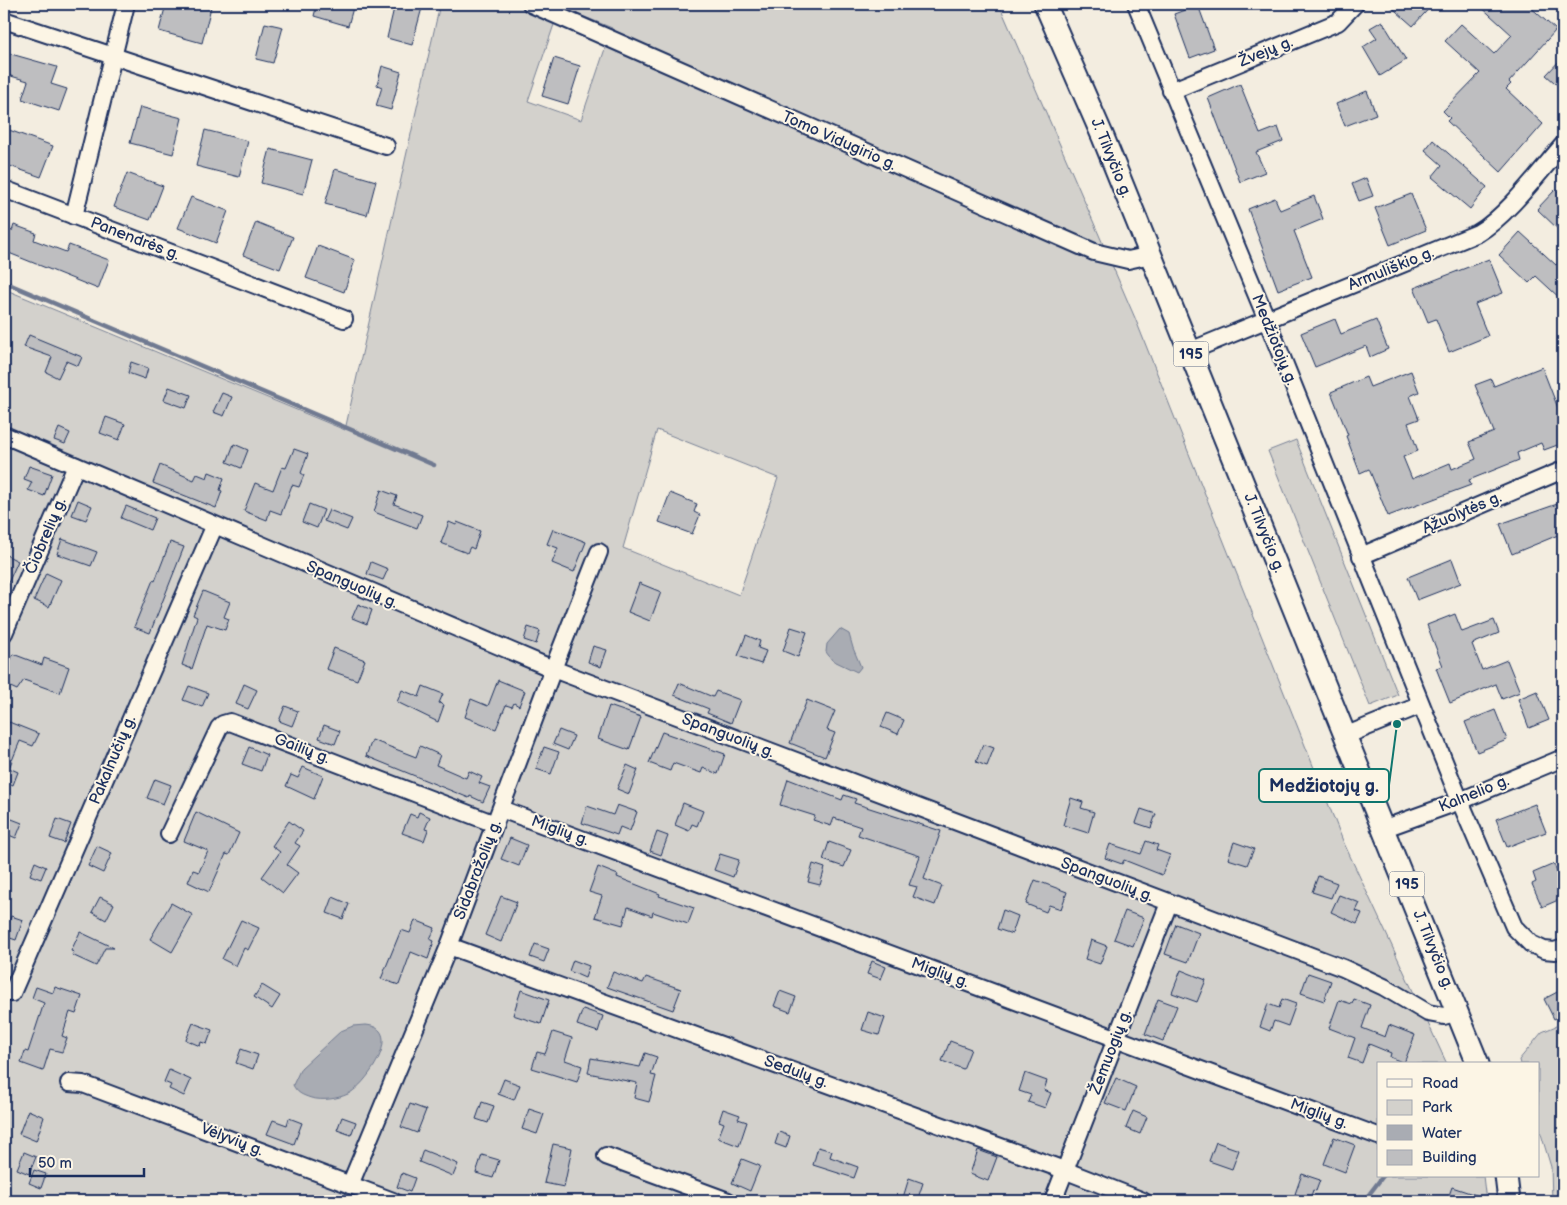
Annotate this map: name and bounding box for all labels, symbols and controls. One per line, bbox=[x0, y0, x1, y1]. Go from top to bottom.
street label: Žvejų g. bbox=[1235, 31, 1296, 72]
street label: Tomo Vidugirio g. bbox=[779, 107, 899, 175]
street label: J. Tilvyčio g. bbox=[1086, 115, 1136, 201]
street label: Panendrės g. bbox=[88, 213, 182, 265]
street label: Armuliškio g. bbox=[1345, 243, 1437, 295]
street label: Medžiotojų g. bbox=[1247, 292, 1301, 388]
road number: 195 bbox=[1174, 342, 1208, 366]
street label: Ąžuolytės g. bbox=[1420, 488, 1504, 538]
street label: J. Tilvyčio g. bbox=[1239, 490, 1289, 576]
street label: Čiobrelių g. bbox=[19, 494, 71, 577]
street label: Spanguolių g. bbox=[303, 557, 401, 613]
street label: Spanguolių g. bbox=[679, 710, 777, 762]
street label: Pakalnučių g. bbox=[86, 713, 140, 807]
street label: Gailių g. bbox=[271, 730, 333, 768]
callout: Medžiotojų g. bbox=[1259, 769, 1389, 802]
street label: Kalnelio g. bbox=[1436, 771, 1512, 817]
text: Medžiotojų g. bbox=[1269, 776, 1379, 797]
street label: Miglių g. bbox=[529, 812, 591, 850]
street label: Sidabražolių g. bbox=[450, 817, 506, 923]
street label: Spanguolių g. bbox=[1058, 854, 1156, 906]
road number: 195 bbox=[1390, 872, 1424, 896]
street label: J. Tilvyčio g. bbox=[1408, 907, 1458, 993]
street label: Miglių g. bbox=[909, 954, 971, 992]
street label: Žemuogių g. bbox=[1084, 1006, 1136, 1098]
street label: Sedulų g. bbox=[761, 1052, 831, 1092]
legend bbox=[1377, 1062, 1540, 1178]
text: Road bbox=[1422, 1074, 1458, 1093]
street label: Miglių g. bbox=[1288, 1095, 1350, 1133]
text: Park bbox=[1422, 1098, 1453, 1117]
street label: Vėlyvių g. bbox=[198, 1119, 266, 1161]
text: Water bbox=[1422, 1124, 1462, 1143]
scale bar bbox=[30, 1145, 144, 1177]
text: Building bbox=[1422, 1148, 1477, 1167]
text: 50 m bbox=[38, 1154, 72, 1173]

